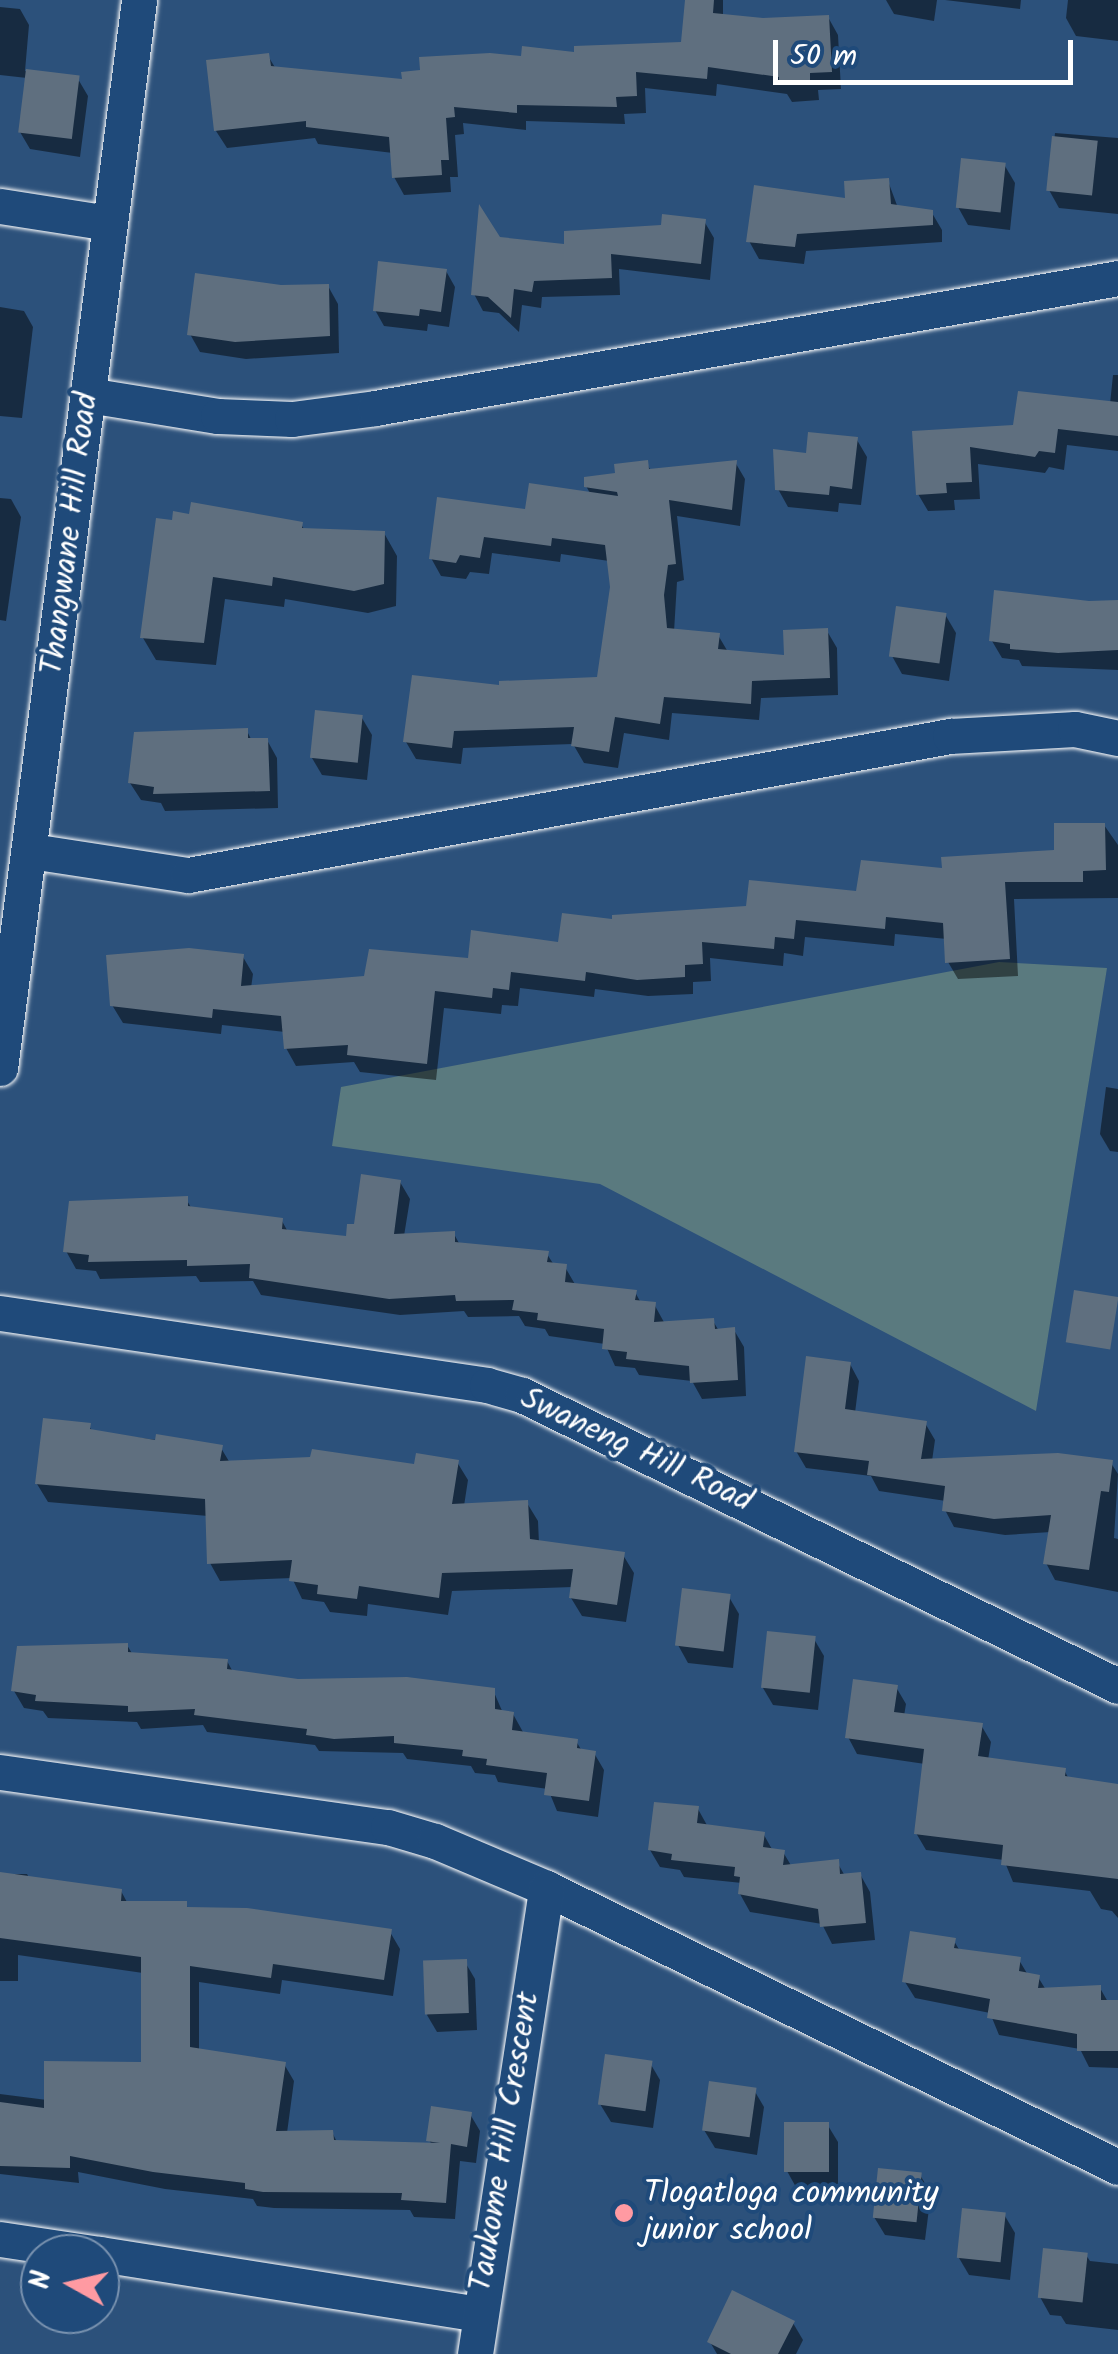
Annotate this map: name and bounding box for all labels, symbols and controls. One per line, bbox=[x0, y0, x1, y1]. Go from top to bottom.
scale bar bbox=[778, 20, 1078, 82]
text: 50 m bbox=[790, 33, 857, 81]
street label: Thangwane Hill Road bbox=[35, 391, 107, 677]
street label: Swaneng Hill Road bbox=[514, 1380, 758, 1522]
street label: Taukome Hill Crescent bbox=[463, 1989, 549, 2295]
place label: Tlogatloga community junior school bbox=[644, 2176, 939, 2251]
marker: Tlogatloga community junior school bbox=[613, 2202, 635, 2224]
north arrow bbox=[20, 2234, 120, 2334]
text: N bbox=[18, 2268, 65, 2292]

